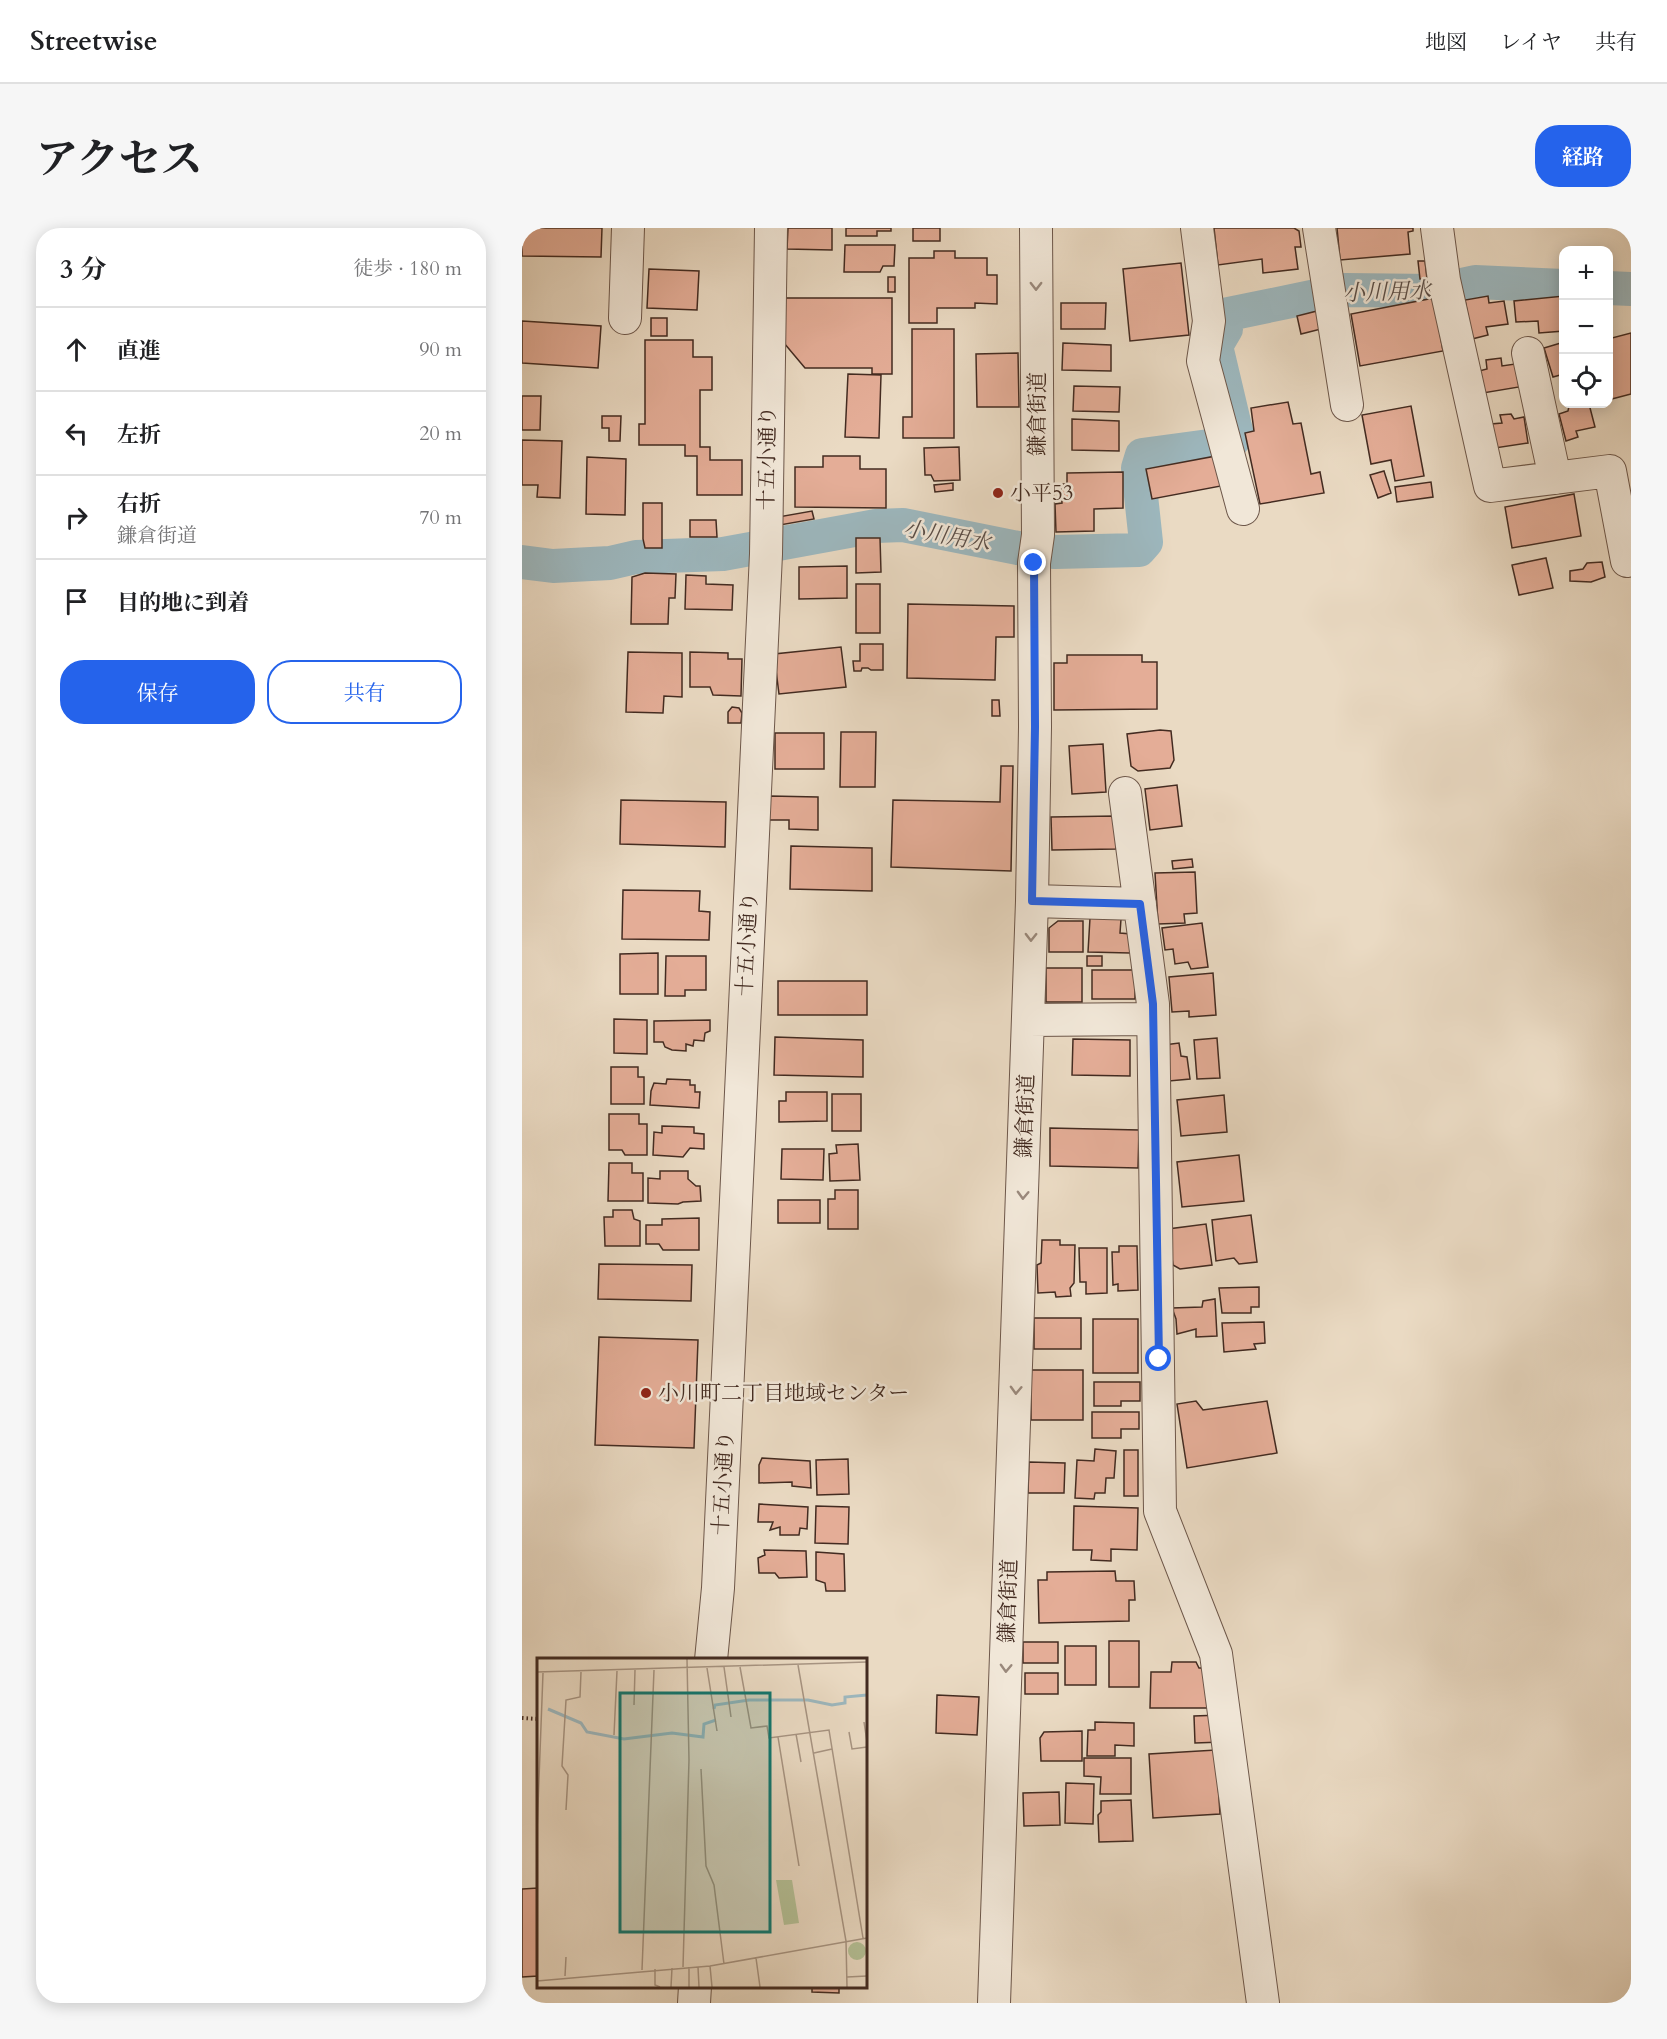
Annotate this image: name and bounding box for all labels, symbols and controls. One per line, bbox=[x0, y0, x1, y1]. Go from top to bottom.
text: Streetwise bbox=[30, 22, 158, 60]
text: 地図 bbox=[1425, 28, 1467, 57]
text: レイヤ bbox=[1500, 28, 1562, 57]
text: 共有 bbox=[1595, 28, 1637, 57]
button: 経路 bbox=[1535, 125, 1631, 187]
text: アクセス bbox=[36, 131, 203, 188]
map controls bbox=[1559, 246, 1613, 408]
button: + bbox=[1559, 246, 1613, 300]
text: 3 分 bbox=[60, 252, 106, 287]
text: 徒歩 · 180 m bbox=[353, 255, 462, 282]
water label: 小川用水 bbox=[1343, 275, 1434, 309]
one-way arrow bbox=[1030, 282, 1042, 291]
button: − bbox=[1559, 300, 1613, 354]
icon: ahead bbox=[60, 333, 93, 366]
text: 直進 bbox=[117, 336, 161, 366]
text: 90 m bbox=[419, 336, 462, 363]
button: locate bbox=[1559, 354, 1613, 408]
street label: 鎌倉街道 bbox=[1023, 372, 1052, 456]
street label: 十五小通り bbox=[752, 405, 783, 511]
icon: left bbox=[60, 417, 93, 450]
text: 左折 bbox=[117, 420, 161, 450]
text: 20 m bbox=[419, 420, 462, 447]
place label: 小平53 bbox=[1010, 479, 1074, 508]
marker: 小平53 bbox=[991, 486, 1005, 500]
text: 右折 bbox=[117, 489, 161, 519]
icon: right bbox=[60, 501, 93, 534]
text: 70 m bbox=[419, 504, 462, 531]
water label: 小川用水 bbox=[901, 514, 995, 559]
text: 鎌倉街道 bbox=[117, 522, 197, 549]
route end bbox=[1020, 549, 1046, 575]
icon: arrive bbox=[60, 585, 93, 618]
text: 目的地に到着 bbox=[117, 588, 249, 618]
button: 保存 bbox=[60, 660, 255, 724]
button: 共有 bbox=[267, 660, 462, 724]
street label: 十五小通り bbox=[730, 891, 765, 997]
one-way arrow bbox=[1025, 932, 1037, 941]
street label: 鎌倉街道 bbox=[1010, 1074, 1041, 1158]
one-way arrow bbox=[1016, 1190, 1029, 1199]
route start bbox=[1145, 1345, 1171, 1371]
place label: 小川町二丁目地域センター bbox=[658, 1379, 909, 1408]
one-way arrow bbox=[1009, 1385, 1022, 1394]
marker: 小川町二丁目地域センター bbox=[639, 1386, 653, 1400]
street label: 十五小通り bbox=[706, 1430, 741, 1536]
street label: 鎌倉街道 bbox=[993, 1559, 1024, 1643]
inset map bbox=[537, 1658, 867, 1988]
one-way arrow bbox=[999, 1664, 1012, 1673]

